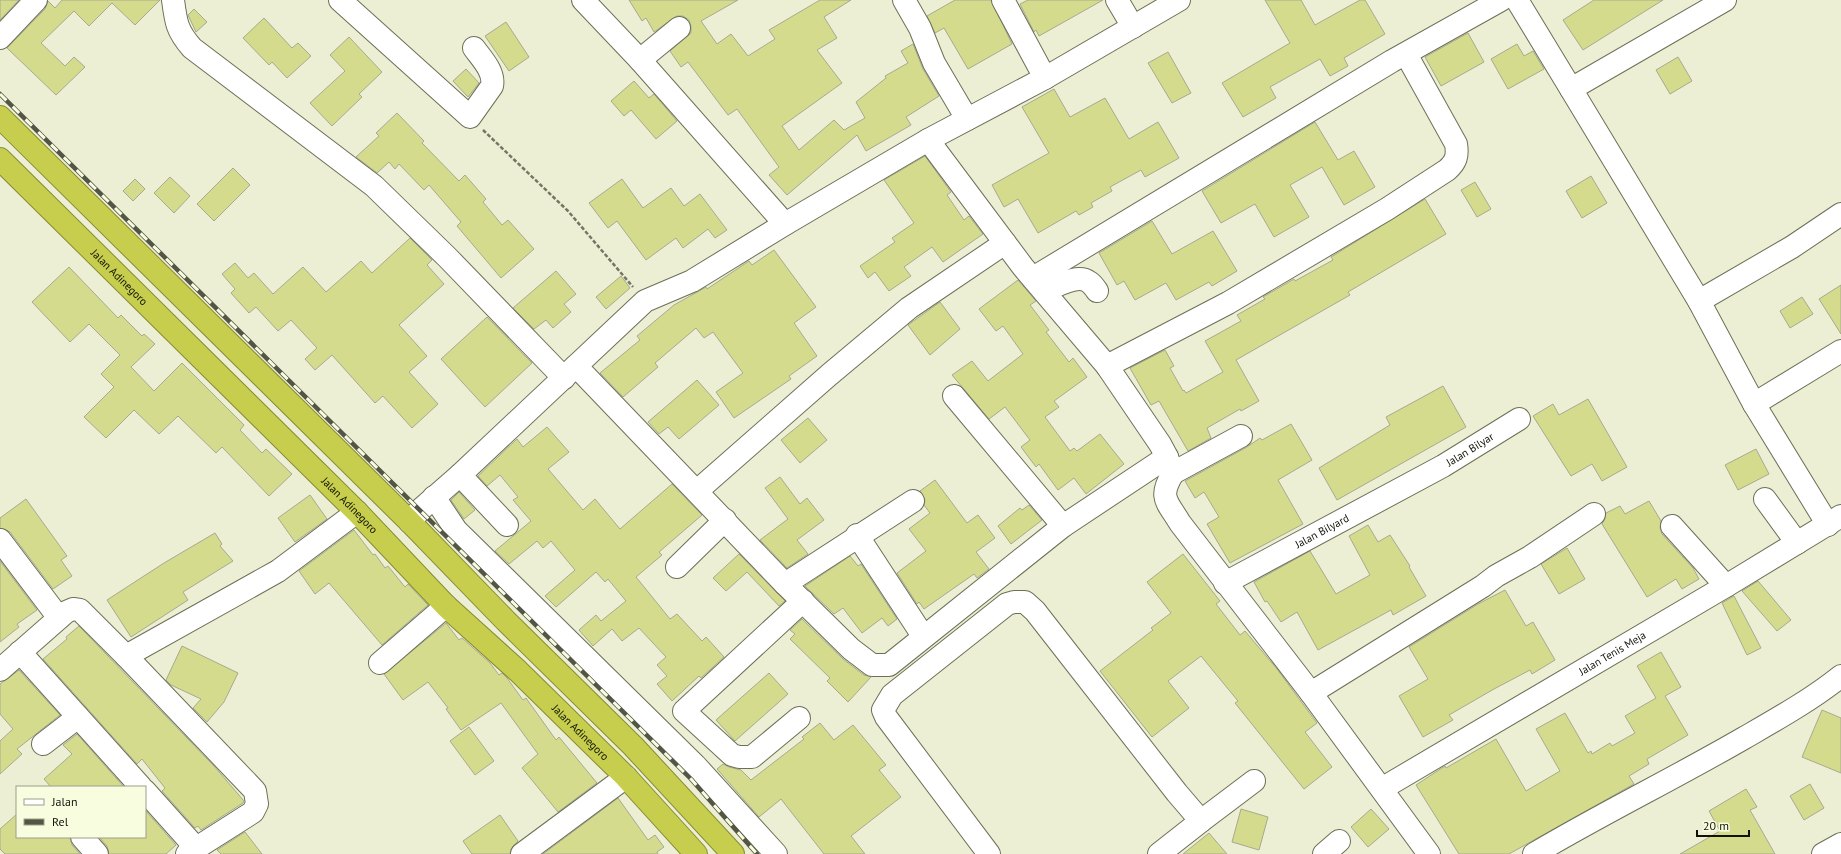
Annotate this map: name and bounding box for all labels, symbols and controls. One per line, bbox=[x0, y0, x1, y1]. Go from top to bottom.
street label: Jalan Adinegoro bbox=[87, 245, 151, 308]
street label: Jalan Bilyar bbox=[1443, 429, 1496, 470]
street label: Jalan Adinegoro bbox=[318, 473, 381, 537]
street label: Jalan Bilyard bbox=[1292, 511, 1351, 552]
street label: Jalan Tenis Meja bbox=[1575, 628, 1648, 679]
street label: Jalan Adinegoro bbox=[548, 701, 612, 763]
legend bbox=[16, 786, 146, 838]
text: Jalan bbox=[51, 794, 77, 809]
scale bar bbox=[1697, 812, 1749, 838]
text: Rel bbox=[52, 814, 69, 829]
text: 20 m bbox=[1703, 818, 1729, 833]

